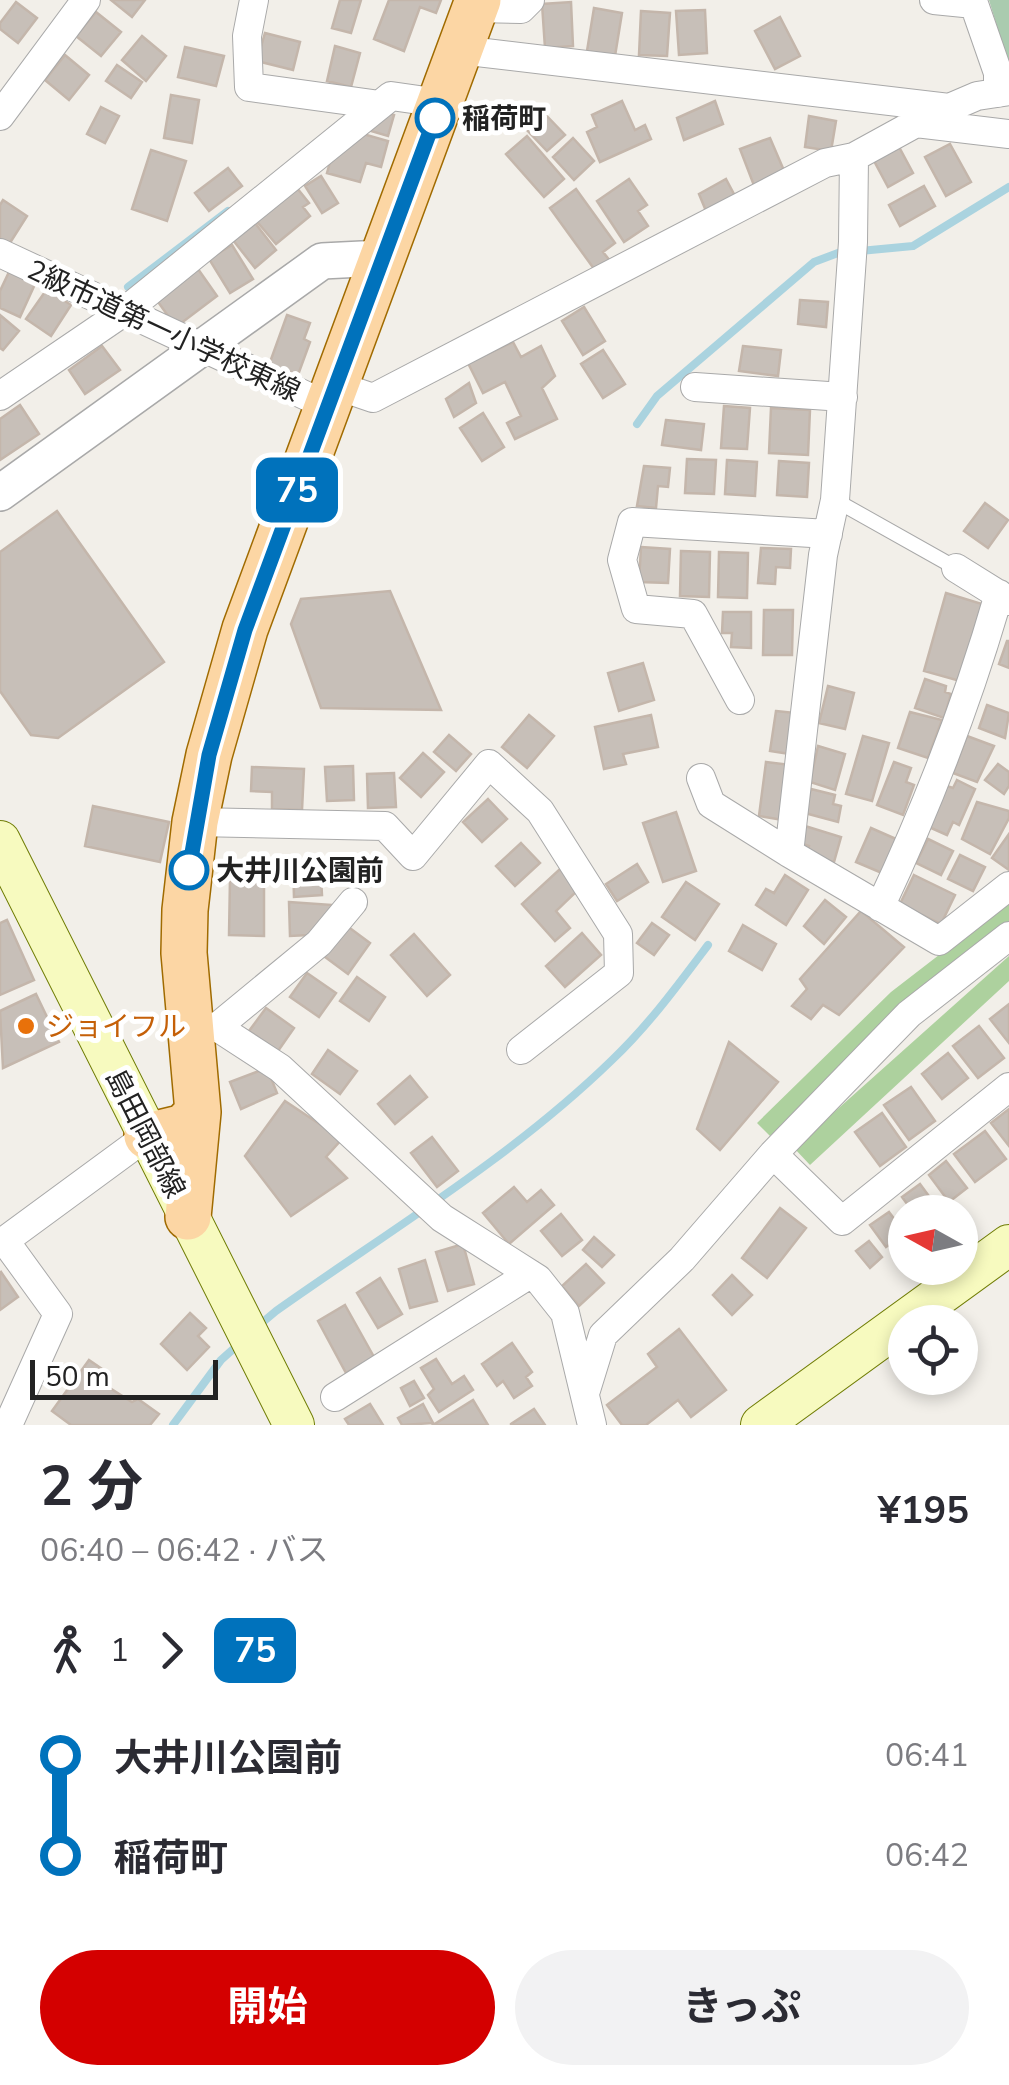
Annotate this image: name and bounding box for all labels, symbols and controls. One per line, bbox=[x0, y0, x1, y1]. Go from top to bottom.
marker: 稲荷町 bbox=[416, 99, 454, 137]
place label: 稲荷町 bbox=[462, 100, 546, 138]
street label: 2級市道第一小学校東線 bbox=[21, 251, 306, 411]
line badge: 75 bbox=[252, 458, 342, 522]
text: 75 bbox=[276, 467, 318, 514]
marker: 大井川公園前 bbox=[170, 851, 208, 889]
place label: 大井川公園前 bbox=[216, 852, 384, 890]
place label: ジョイフル bbox=[46, 1008, 186, 1046]
marker: ジョイフル bbox=[15, 1015, 37, 1037]
street label: 島田岡部線 bbox=[96, 1062, 194, 1204]
north arrow bbox=[888, 1195, 978, 1285]
map controls bbox=[888, 1195, 978, 1395]
button: locate bbox=[888, 1305, 978, 1395]
scale bar bbox=[30, 1355, 218, 1400]
text: 50 m bbox=[45, 1358, 110, 1396]
text: 2 分 bbox=[40, 1449, 143, 1524]
text: ¥195 bbox=[878, 1485, 969, 1536]
text: 06:40 – 06:42 · バス bbox=[40, 1529, 328, 1572]
icon: walk bbox=[40, 1623, 95, 1678]
icon: forward bbox=[144, 1623, 199, 1678]
text: 75 bbox=[234, 1627, 276, 1674]
text: 1 bbox=[110, 1629, 129, 1672]
text: 大井川公園前 bbox=[114, 1733, 342, 1784]
text: 06:41 bbox=[885, 1734, 969, 1777]
text: 稲荷町 bbox=[114, 1833, 228, 1884]
text: 06:42 bbox=[885, 1834, 969, 1877]
button: 開始 bbox=[40, 1950, 495, 2065]
button: きっぷ bbox=[515, 1950, 969, 2065]

